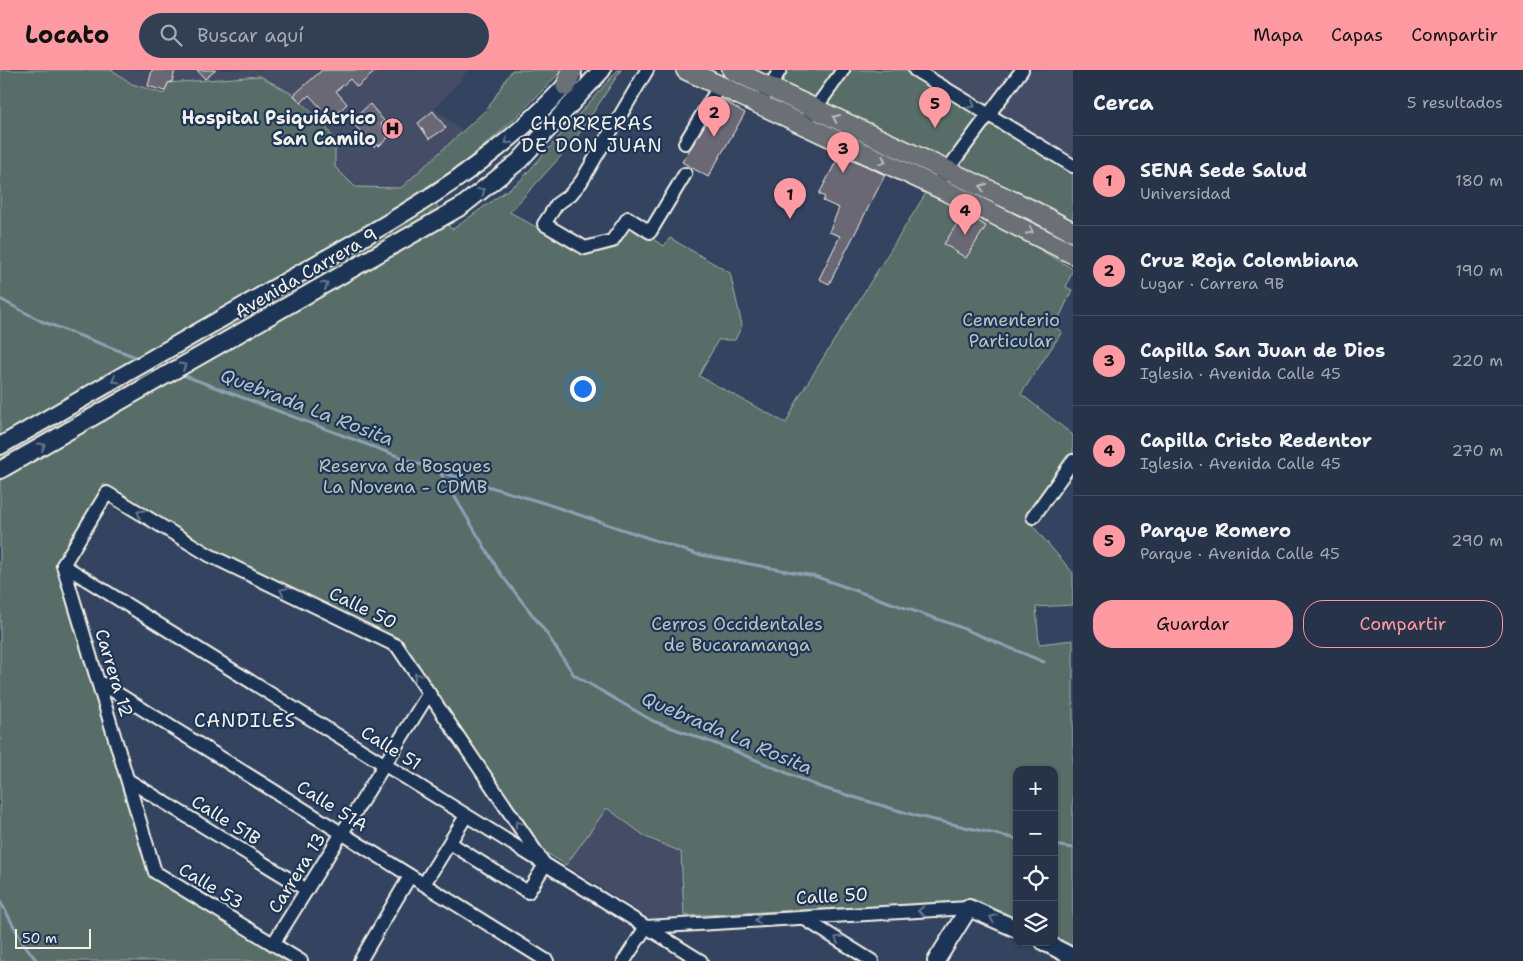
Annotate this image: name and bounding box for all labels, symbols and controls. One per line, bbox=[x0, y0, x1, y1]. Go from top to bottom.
search box bbox=[139, 13, 489, 58]
text: Locato bbox=[25, 19, 109, 51]
icon: search bbox=[157, 21, 185, 49]
text: Buscar aquí bbox=[197, 23, 304, 48]
text: Mapa bbox=[1253, 23, 1303, 47]
text: Capas bbox=[1331, 23, 1383, 47]
text: Compartir bbox=[1411, 23, 1498, 47]
pin: 5 bbox=[919, 87, 951, 128]
text: Cerca bbox=[1093, 89, 1154, 117]
text: 5 resultados bbox=[1407, 92, 1503, 113]
pin: 2 bbox=[698, 96, 730, 137]
one-way arrow bbox=[966, 98, 975, 108]
place label: Hospital Psiquiátrico San Camilo bbox=[181, 106, 376, 151]
district label: CHORRERAS DE DON JUAN bbox=[521, 111, 663, 158]
one-way arrow bbox=[832, 113, 841, 124]
hospital icon: Hospital Psiquiátrico San Camilo bbox=[380, 116, 404, 140]
pin: 3 bbox=[827, 132, 859, 173]
one-way arrow bbox=[504, 135, 513, 144]
one-way arrow bbox=[878, 155, 887, 166]
text: SENA Sede Salud bbox=[1140, 158, 1307, 183]
text: 1 bbox=[1105, 170, 1113, 191]
text: 180 m bbox=[1455, 170, 1503, 191]
pin: 1 bbox=[774, 178, 806, 219]
one-way arrow bbox=[979, 182, 988, 193]
text: Universidad bbox=[1140, 183, 1231, 204]
one-way arrow bbox=[476, 188, 486, 197]
pin: 4 bbox=[949, 194, 981, 235]
street label: Avenida Carrera 9 bbox=[230, 222, 382, 324]
one-way arrow bbox=[1025, 225, 1034, 236]
text: Cruz Roja Colombiana bbox=[1140, 248, 1358, 273]
text: 2 bbox=[1103, 260, 1115, 281]
text: 190 m bbox=[1456, 260, 1503, 281]
text: Lugar · Carrera 9B bbox=[1140, 273, 1284, 294]
one-way arrow bbox=[319, 282, 328, 292]
park label: Cementerio Particular bbox=[962, 308, 1060, 353]
text: Capilla San Juan de Dios bbox=[1140, 338, 1385, 363]
text: 3 bbox=[1103, 350, 1115, 371]
text: 220 m bbox=[1451, 350, 1503, 371]
one-way arrow bbox=[178, 362, 187, 372]
water label: Quebrada La Rosita bbox=[217, 362, 397, 452]
text: Iglesia · Avenida Calle 45 bbox=[1140, 363, 1341, 384]
one-way arrow bbox=[111, 373, 120, 383]
your location bbox=[570, 376, 596, 402]
text: Capilla Cristo Redentor bbox=[1140, 428, 1372, 453]
text: 4 bbox=[1103, 440, 1115, 461]
text: 270 m bbox=[1452, 440, 1503, 461]
one-way arrow bbox=[37, 443, 46, 453]
text: Iglesia · Avenida Calle 45 bbox=[1140, 453, 1341, 474]
park label: Reserva de Bosques La Novena - CDMB bbox=[319, 454, 491, 499]
one-way arrow bbox=[137, 510, 146, 519]
text: Parque Romero bbox=[1140, 518, 1291, 543]
text: 5 bbox=[1104, 530, 1114, 551]
text: 290 m bbox=[1451, 530, 1503, 551]
text: Parque · Avenida Calle 45 bbox=[1140, 543, 1340, 564]
street label: Calle 50 bbox=[325, 581, 401, 635]
one-way arrow bbox=[279, 587, 288, 597]
button: Guardar bbox=[1093, 600, 1293, 648]
button: Compartir bbox=[1303, 600, 1503, 648]
park label: Cerros Occidentales de Bucaramanga bbox=[651, 612, 823, 657]
street label: Carrera 12 bbox=[89, 626, 139, 720]
one-way arrow bbox=[414, 672, 423, 681]
water label: Quebrada La Rosita bbox=[638, 686, 816, 780]
district label: CANDILES bbox=[194, 708, 296, 733]
street label: Calle 51 bbox=[356, 720, 426, 776]
map controls bbox=[1013, 766, 1058, 946]
button: + bbox=[1013, 766, 1058, 811]
street label: Calle 51A bbox=[292, 775, 372, 837]
street label: Calle 51B bbox=[187, 789, 265, 851]
button: − bbox=[1013, 811, 1058, 856]
one-way arrow bbox=[515, 821, 524, 830]
street label: Carrera 13 bbox=[263, 828, 331, 918]
button: locate bbox=[1013, 856, 1058, 901]
street label: Calle 53 bbox=[174, 857, 248, 915]
street label: Calle 50 bbox=[795, 882, 869, 910]
button: layers bbox=[1013, 901, 1058, 946]
one-way arrow bbox=[916, 905, 924, 916]
one-way arrow bbox=[989, 913, 998, 924]
one-way arrow bbox=[754, 915, 762, 926]
scale bar bbox=[15, 926, 91, 949]
text: 50 m bbox=[22, 929, 57, 947]
one-way arrow bbox=[834, 936, 843, 946]

